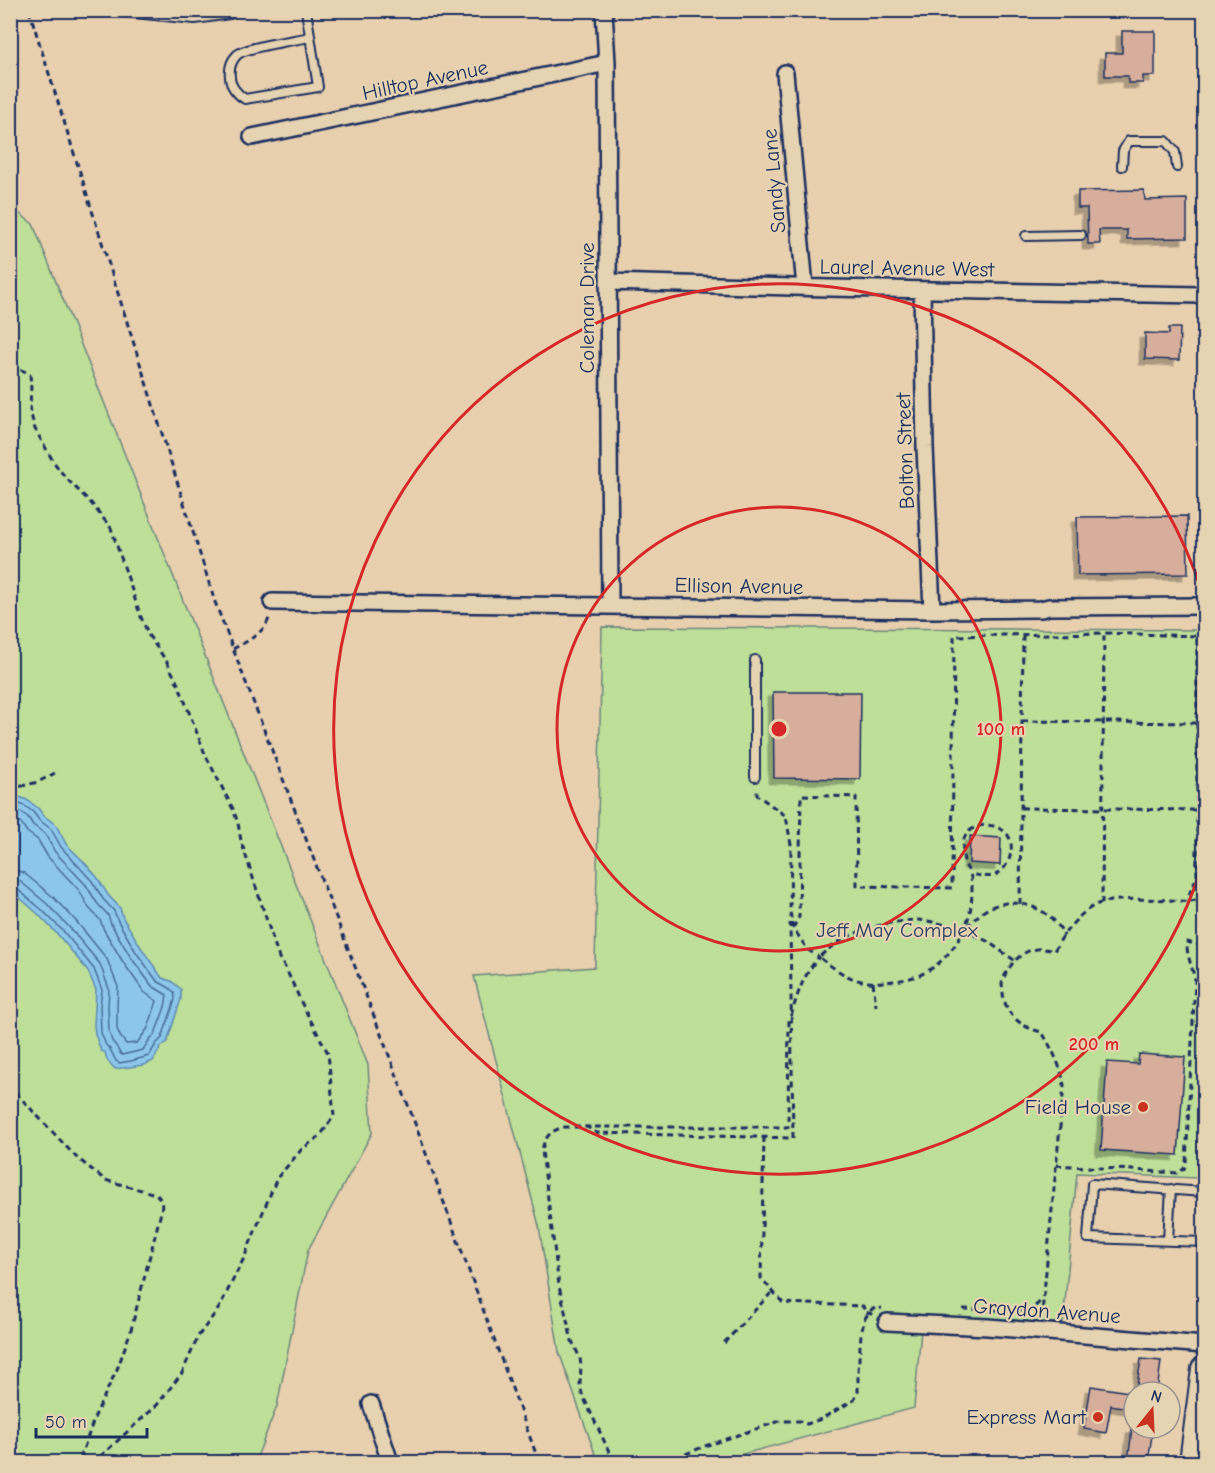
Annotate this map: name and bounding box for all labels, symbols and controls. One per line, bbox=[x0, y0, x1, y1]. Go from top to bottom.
street label: Hilltop Avenue bbox=[360, 55, 490, 105]
street label: Sandy Lane bbox=[757, 128, 791, 234]
street label: Coleman Drive bbox=[575, 242, 599, 374]
street label: Laurel Avenue West bbox=[819, 254, 996, 282]
street label: Bolton Street bbox=[891, 391, 919, 510]
street label: Ellison Avenue bbox=[674, 573, 804, 599]
centre of rings bbox=[769, 719, 789, 739]
text: 100 m bbox=[977, 719, 1025, 740]
park label: Jeff May Complex bbox=[816, 918, 978, 942]
text: 200 m bbox=[1069, 1034, 1119, 1055]
place label: Field House bbox=[1025, 1095, 1131, 1119]
marker: Field House bbox=[1136, 1100, 1150, 1114]
street label: Graydon Avenue bbox=[972, 1294, 1122, 1328]
north arrow bbox=[1122, 1380, 1182, 1440]
text: N bbox=[1149, 1387, 1164, 1407]
scale bar bbox=[36, 1401, 147, 1439]
place label: Express Mart bbox=[967, 1405, 1087, 1429]
marker: Express Mart bbox=[1091, 1410, 1105, 1424]
text: 50 m bbox=[45, 1412, 87, 1433]

